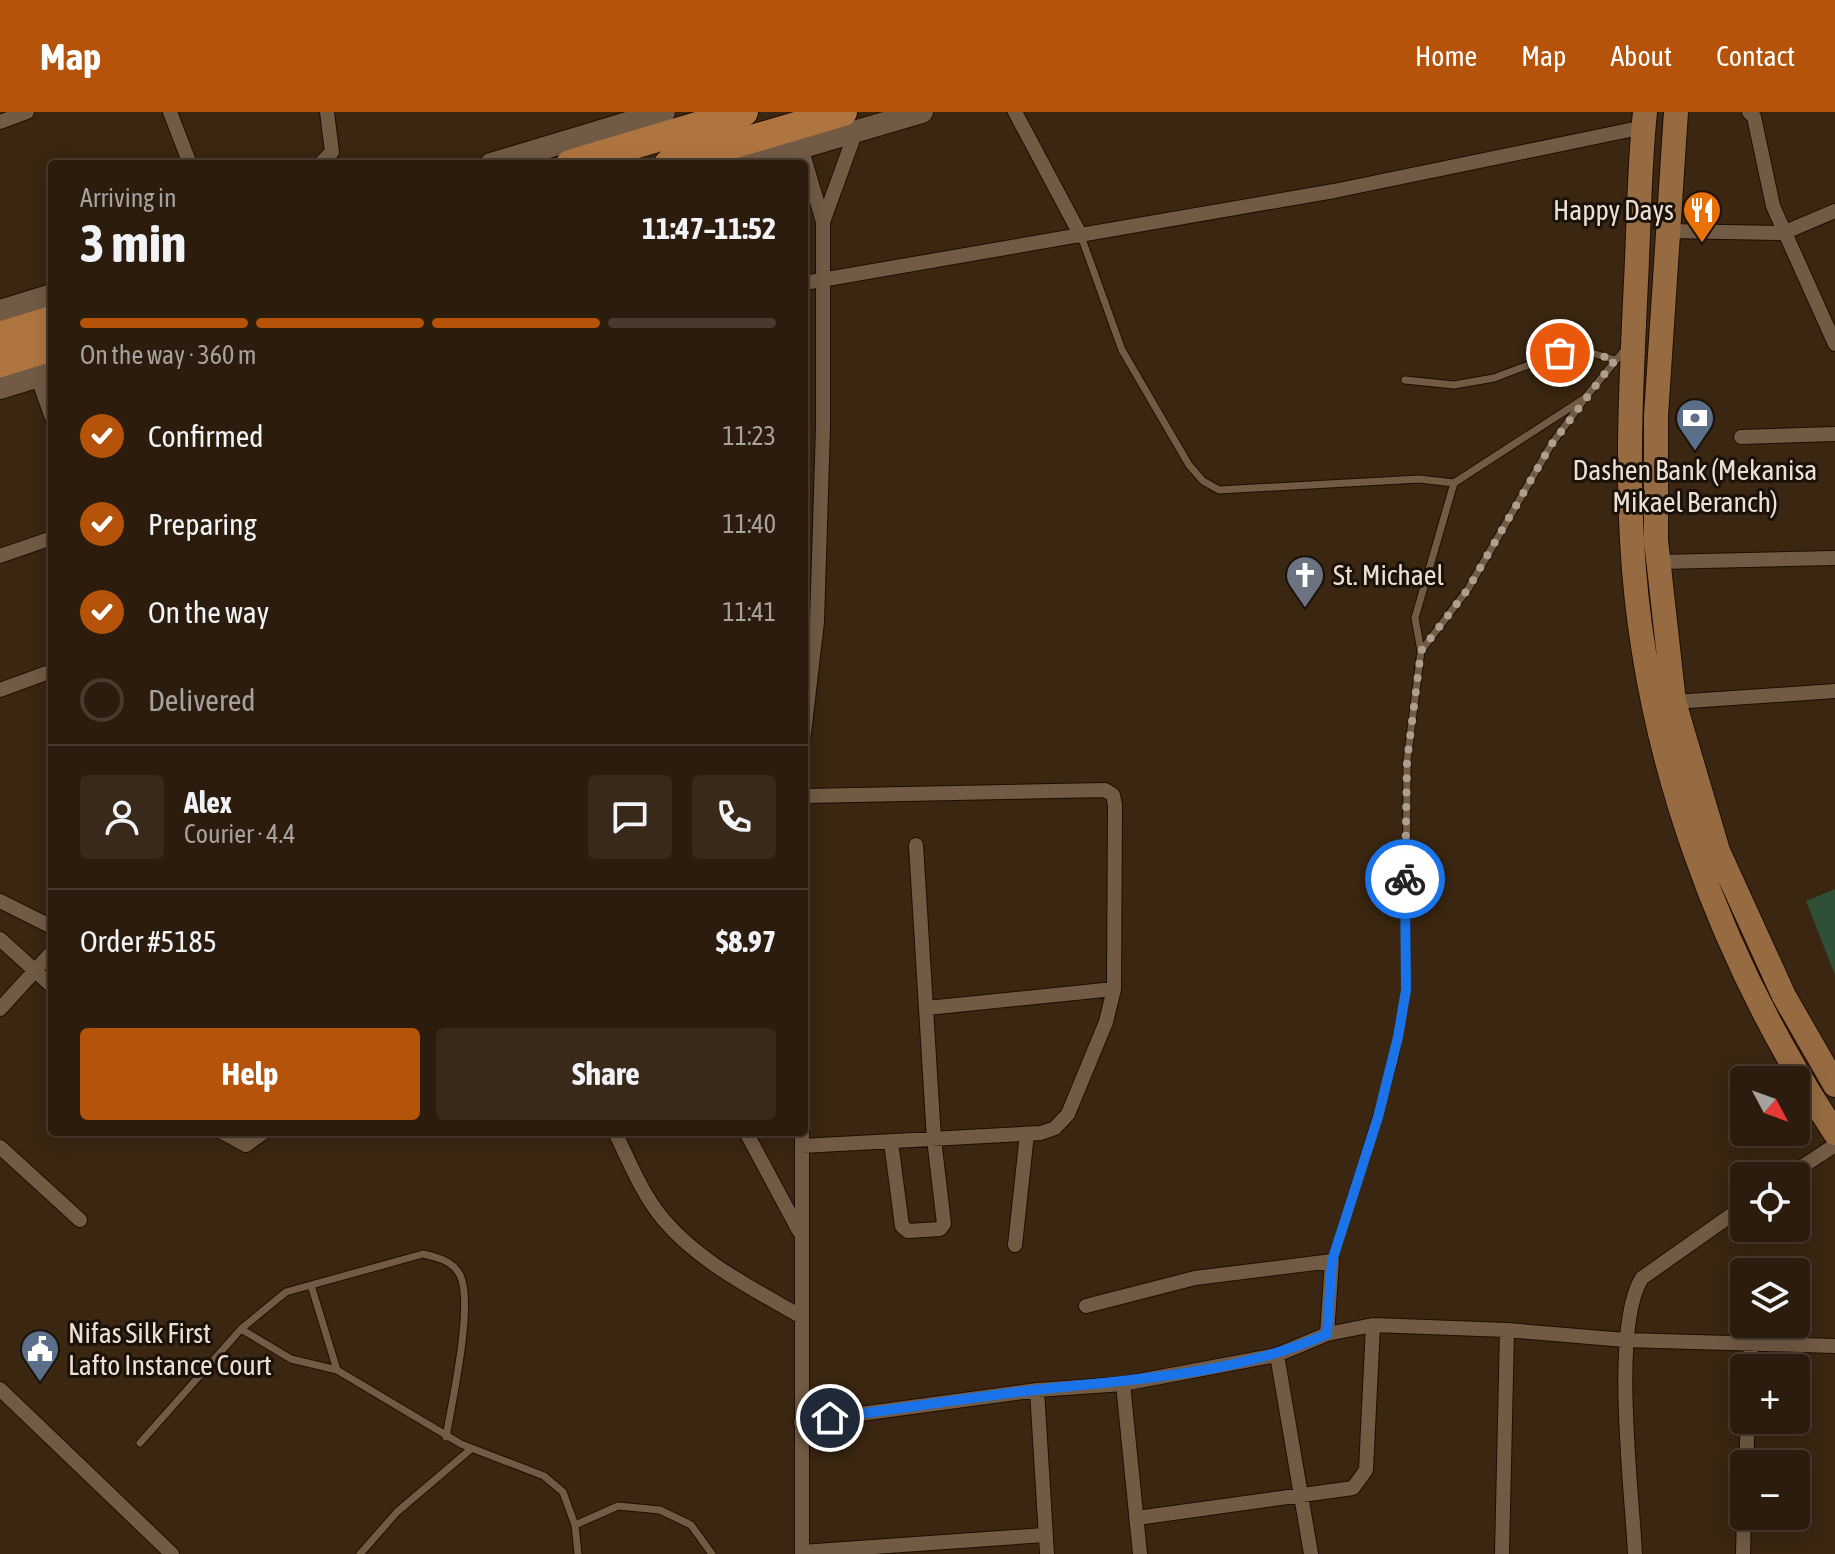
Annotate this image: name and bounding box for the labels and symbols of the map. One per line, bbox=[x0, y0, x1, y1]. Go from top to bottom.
restaurant icon: Happy Days bbox=[1681, 189, 1723, 244]
place label: Happy Days bbox=[1553, 194, 1674, 226]
pin bbox=[1526, 319, 1594, 387]
bank icon: Dashen Bank (Mekanisa Mikael Beranch) bbox=[1674, 397, 1716, 452]
place label: Dashen Bank (Mekanisa Mikael Beranch) bbox=[1573, 454, 1817, 518]
church icon: St. Michael bbox=[1284, 554, 1326, 609]
place label: St. Michael bbox=[1333, 559, 1445, 591]
courier bbox=[1365, 839, 1445, 919]
north arrow bbox=[1730, 1066, 1810, 1146]
place label: Nifas Silk First Lafto Instance Court bbox=[68, 1317, 272, 1381]
public building icon: Nifas Silk First Lafto Instance Court bbox=[19, 1328, 61, 1383]
pin bbox=[796, 1384, 864, 1452]

